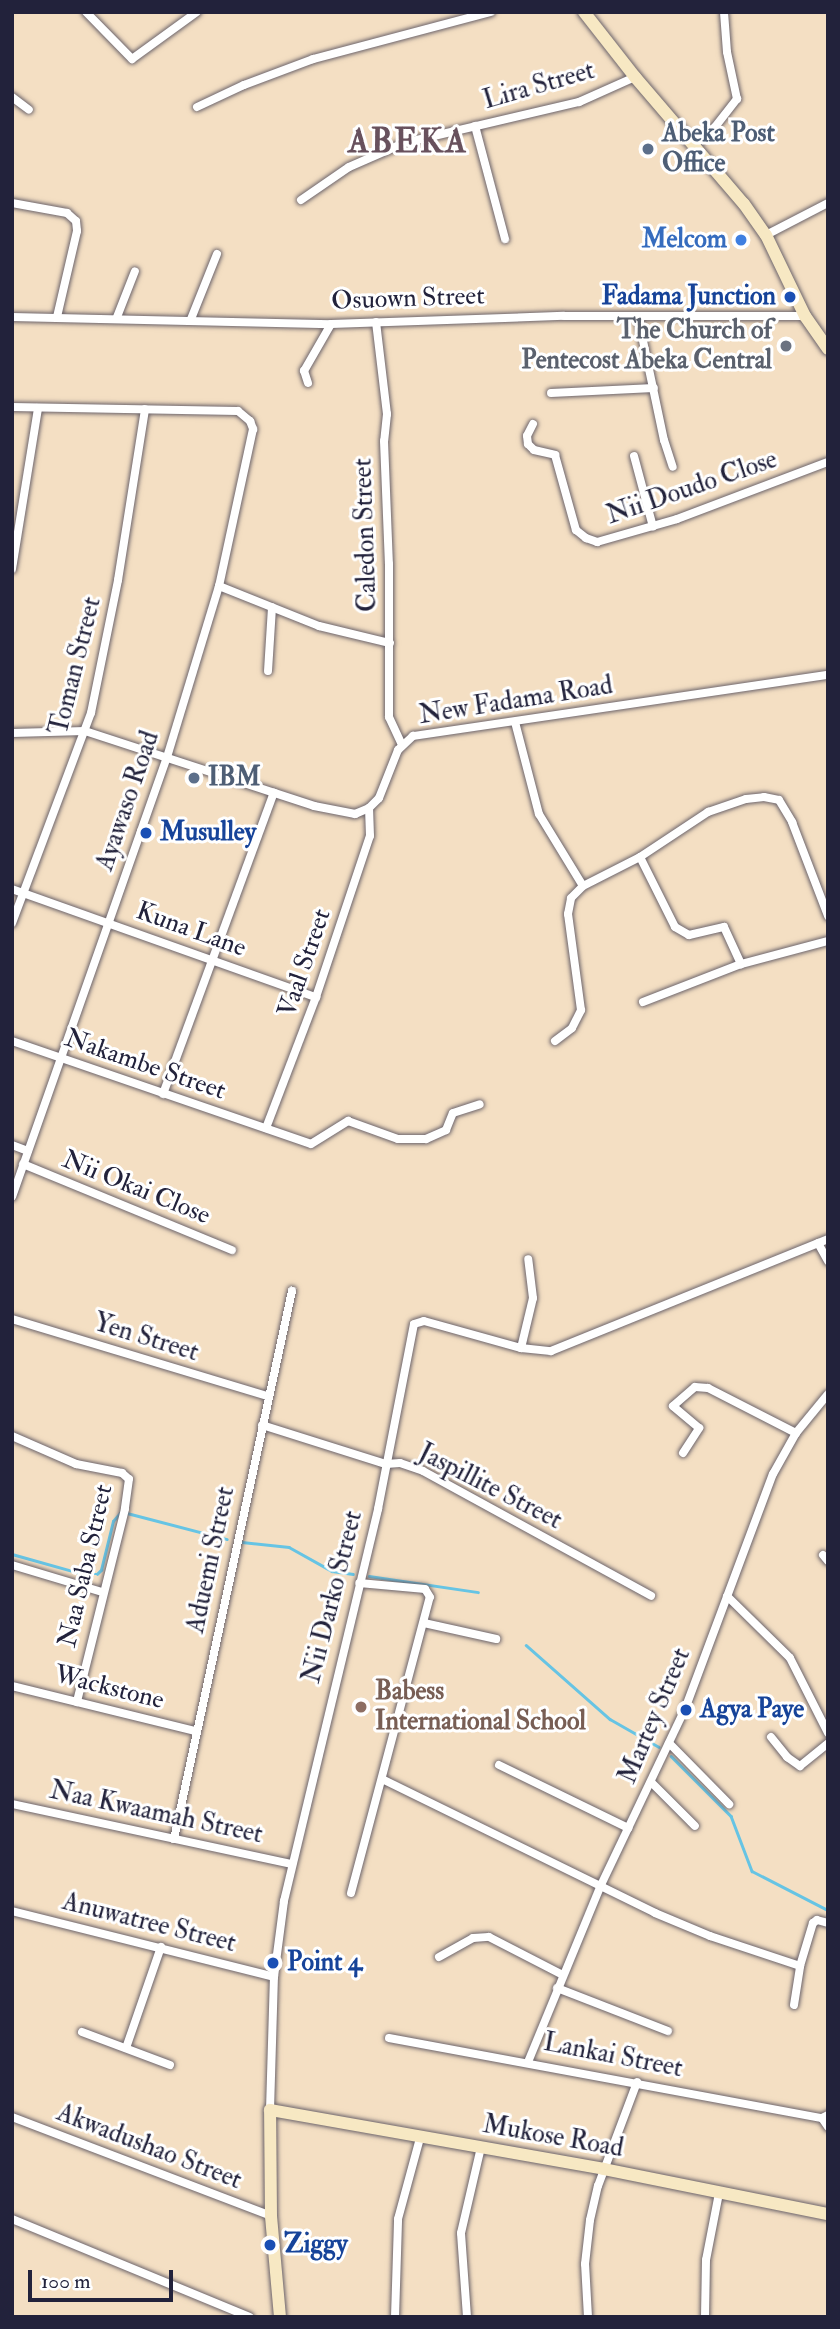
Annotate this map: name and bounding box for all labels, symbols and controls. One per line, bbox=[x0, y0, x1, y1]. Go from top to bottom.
street label: Lira Street bbox=[480, 55, 598, 117]
place label: Abeka Post Office bbox=[662, 118, 775, 180]
district label: ABEKA bbox=[349, 122, 467, 162]
marker: Abeka Post Office bbox=[640, 141, 656, 157]
place label: Melcom bbox=[642, 224, 727, 256]
marker: Melcom bbox=[733, 232, 749, 248]
street label: Osuown Street bbox=[331, 281, 485, 317]
place label: Fadama Junction bbox=[601, 281, 776, 313]
marker: Fadama Junction bbox=[782, 289, 798, 305]
place label: The Church of Pentecost Abeka Central bbox=[521, 315, 772, 376]
marker: The Church of Pentecost Abeka Central bbox=[778, 338, 794, 354]
street label: Nii Doudo Close bbox=[603, 444, 781, 532]
street label: Caledon Street bbox=[348, 458, 384, 612]
street label: Toman Street bbox=[44, 594, 108, 738]
street label: New Fadama Road bbox=[417, 670, 615, 732]
street label: Ayawaso Road bbox=[90, 727, 166, 875]
place label: IBM bbox=[208, 762, 261, 794]
marker: IBM bbox=[186, 770, 202, 786]
place label: Musulley bbox=[160, 817, 256, 849]
marker: Musulley bbox=[138, 825, 154, 841]
street label: Kuna Lane bbox=[132, 896, 250, 964]
street label: Vaal Street bbox=[272, 905, 338, 1021]
street label: Nakambe Street bbox=[60, 1023, 230, 1107]
street label: Nii Okai Close bbox=[58, 1144, 214, 1232]
street label: Yen Street bbox=[90, 1307, 202, 1369]
street label: Jaspillite Street bbox=[413, 1437, 567, 1537]
street label: Naa Saba Street bbox=[52, 1482, 120, 1650]
street label: Aduemi Street bbox=[180, 1484, 242, 1636]
street label: Nii Darko Street bbox=[297, 1508, 369, 1686]
street label: Martey Street bbox=[612, 1644, 698, 1788]
street label: Wackstone bbox=[51, 1659, 167, 1717]
place label: Babess International School bbox=[375, 1676, 586, 1738]
place label: Agya Paye bbox=[700, 1694, 804, 1726]
marker: Babess International School bbox=[353, 1699, 369, 1715]
marker: Agya Paye bbox=[678, 1702, 694, 1718]
street label: Naa Kwaamah Street bbox=[47, 1775, 265, 1851]
street label: Anuwatree Street bbox=[59, 1886, 239, 1960]
place label: Point 4 bbox=[287, 1947, 362, 1979]
marker: Point 4 bbox=[265, 1955, 281, 1971]
street label: Lankai Street bbox=[541, 2027, 685, 2085]
street label: Akwadushao Street bbox=[52, 2097, 246, 2197]
street label: Mukose Road bbox=[480, 2109, 626, 2165]
place label: Ziggy bbox=[284, 2229, 348, 2261]
marker: Ziggy bbox=[262, 2237, 278, 2253]
scale bar bbox=[32, 2256, 177, 2300]
text: 100 m bbox=[41, 2268, 91, 2295]

